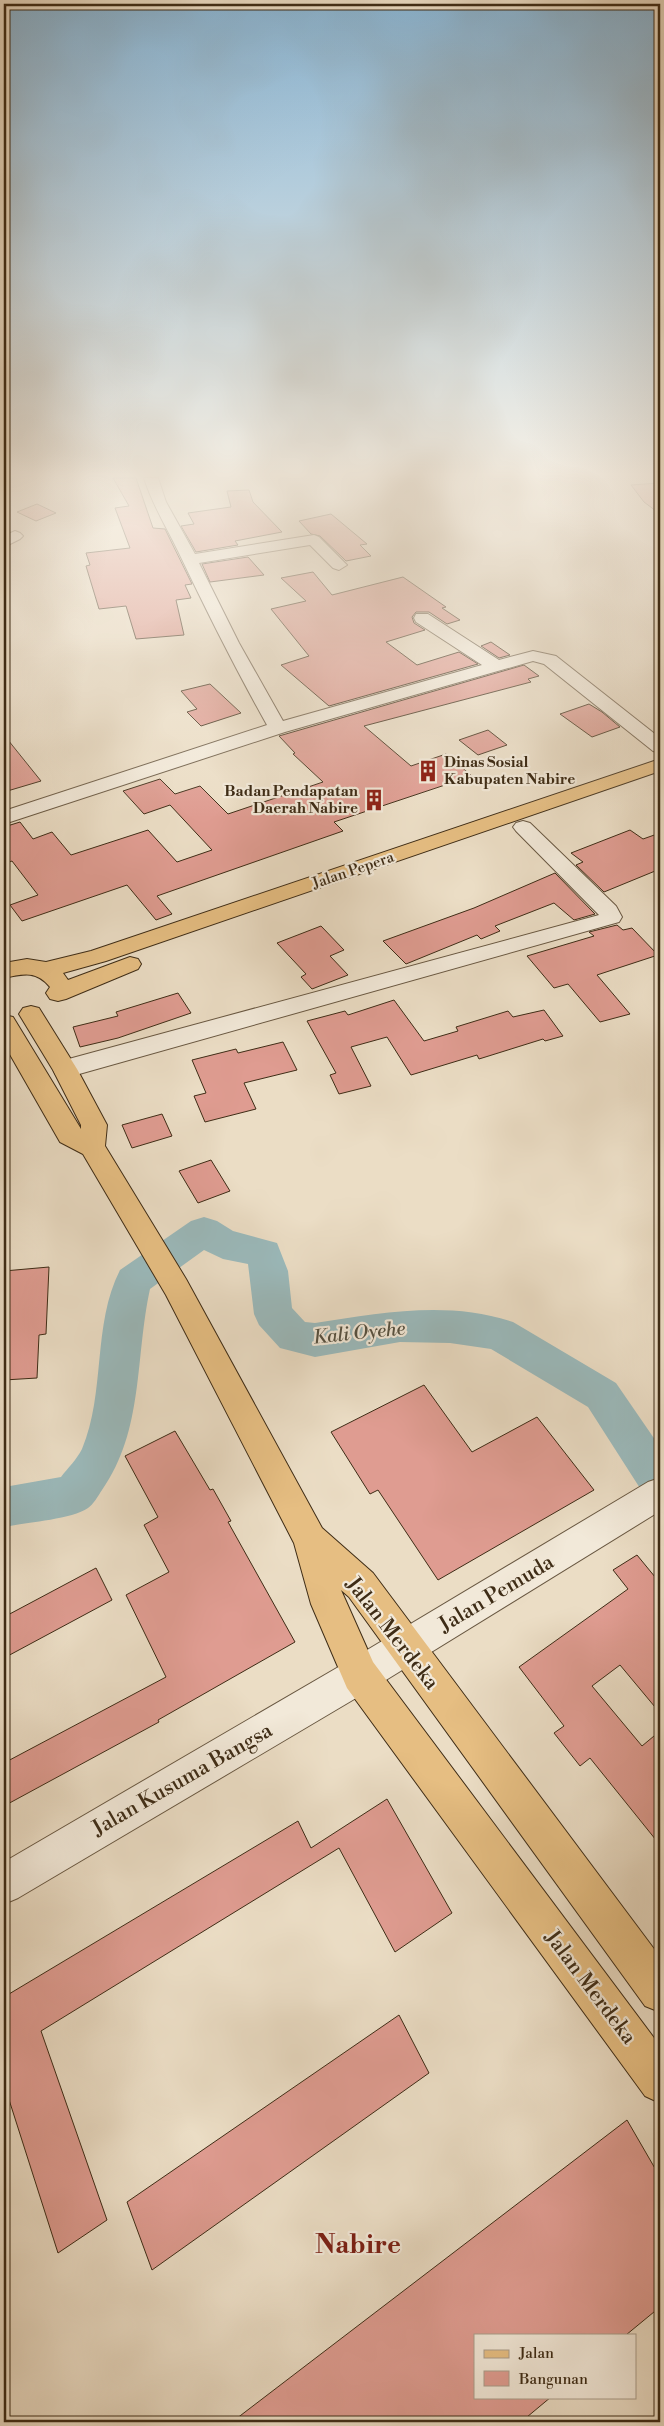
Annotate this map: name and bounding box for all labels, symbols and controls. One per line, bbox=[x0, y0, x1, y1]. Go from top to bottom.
place label: Dinas Sosial Kabupaten Nabire bbox=[444, 753, 575, 789]
building icon: Dinas Sosial Kabupaten Nabire bbox=[415, 758, 441, 784]
place label: Badan Pendapatan Daerah Nabire bbox=[224, 782, 359, 818]
building icon: Badan Pendapatan Daerah Nabire bbox=[361, 787, 387, 813]
street label: Jalan Pepera bbox=[309, 847, 397, 894]
water label: Kali Oyehe bbox=[312, 1316, 407, 1350]
street label: Jalan Pemuda bbox=[433, 1549, 559, 1639]
street label: Jalan Merdeka bbox=[339, 1571, 445, 1696]
street label: Jalan Kusuma Bangsa bbox=[87, 1717, 278, 1843]
street label: Jalan Merdeka bbox=[538, 1925, 642, 2050]
district label: Nabire bbox=[315, 2229, 401, 2261]
legend bbox=[474, 2334, 636, 2398]
text: Jalan bbox=[518, 2344, 554, 2363]
text: Bangunan bbox=[518, 2370, 588, 2389]

